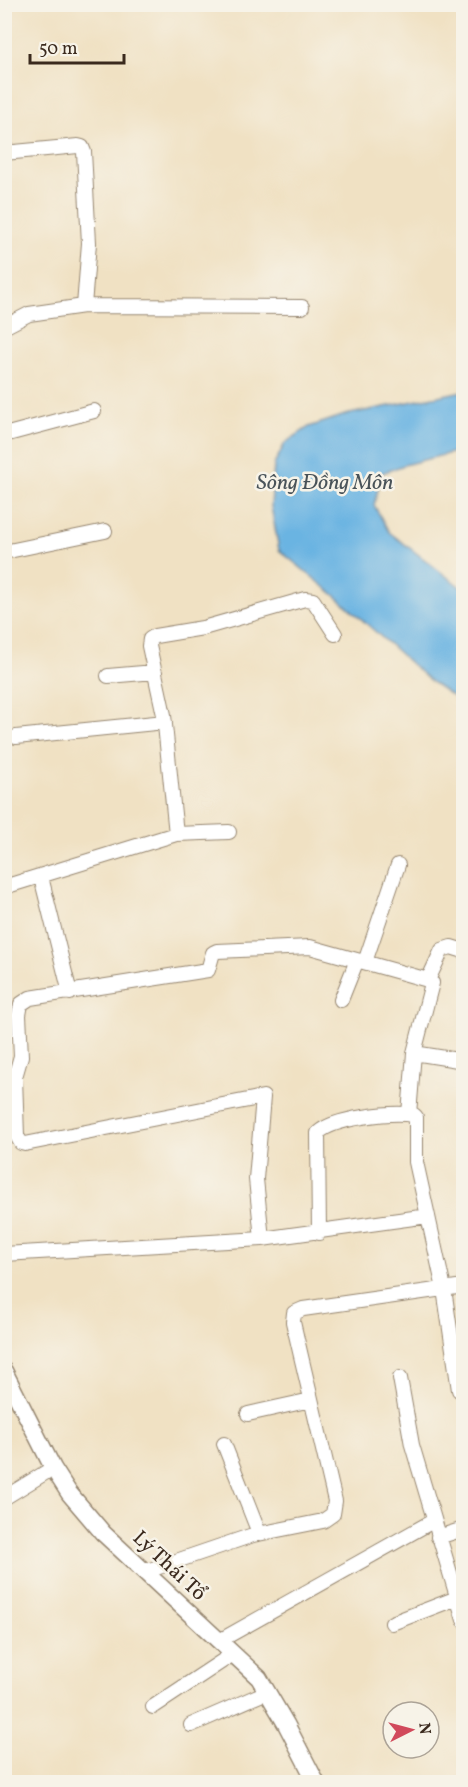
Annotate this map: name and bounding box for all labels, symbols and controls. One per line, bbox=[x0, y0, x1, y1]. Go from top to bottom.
scale bar bbox=[30, 27, 124, 65]
text: 50 m bbox=[39, 37, 78, 62]
water label: Sông Đồng Môn bbox=[257, 468, 393, 499]
street label: Lý Thái Tổ bbox=[126, 1524, 212, 1608]
north arrow bbox=[381, 1700, 441, 1760]
text: N bbox=[412, 1722, 436, 1736]

